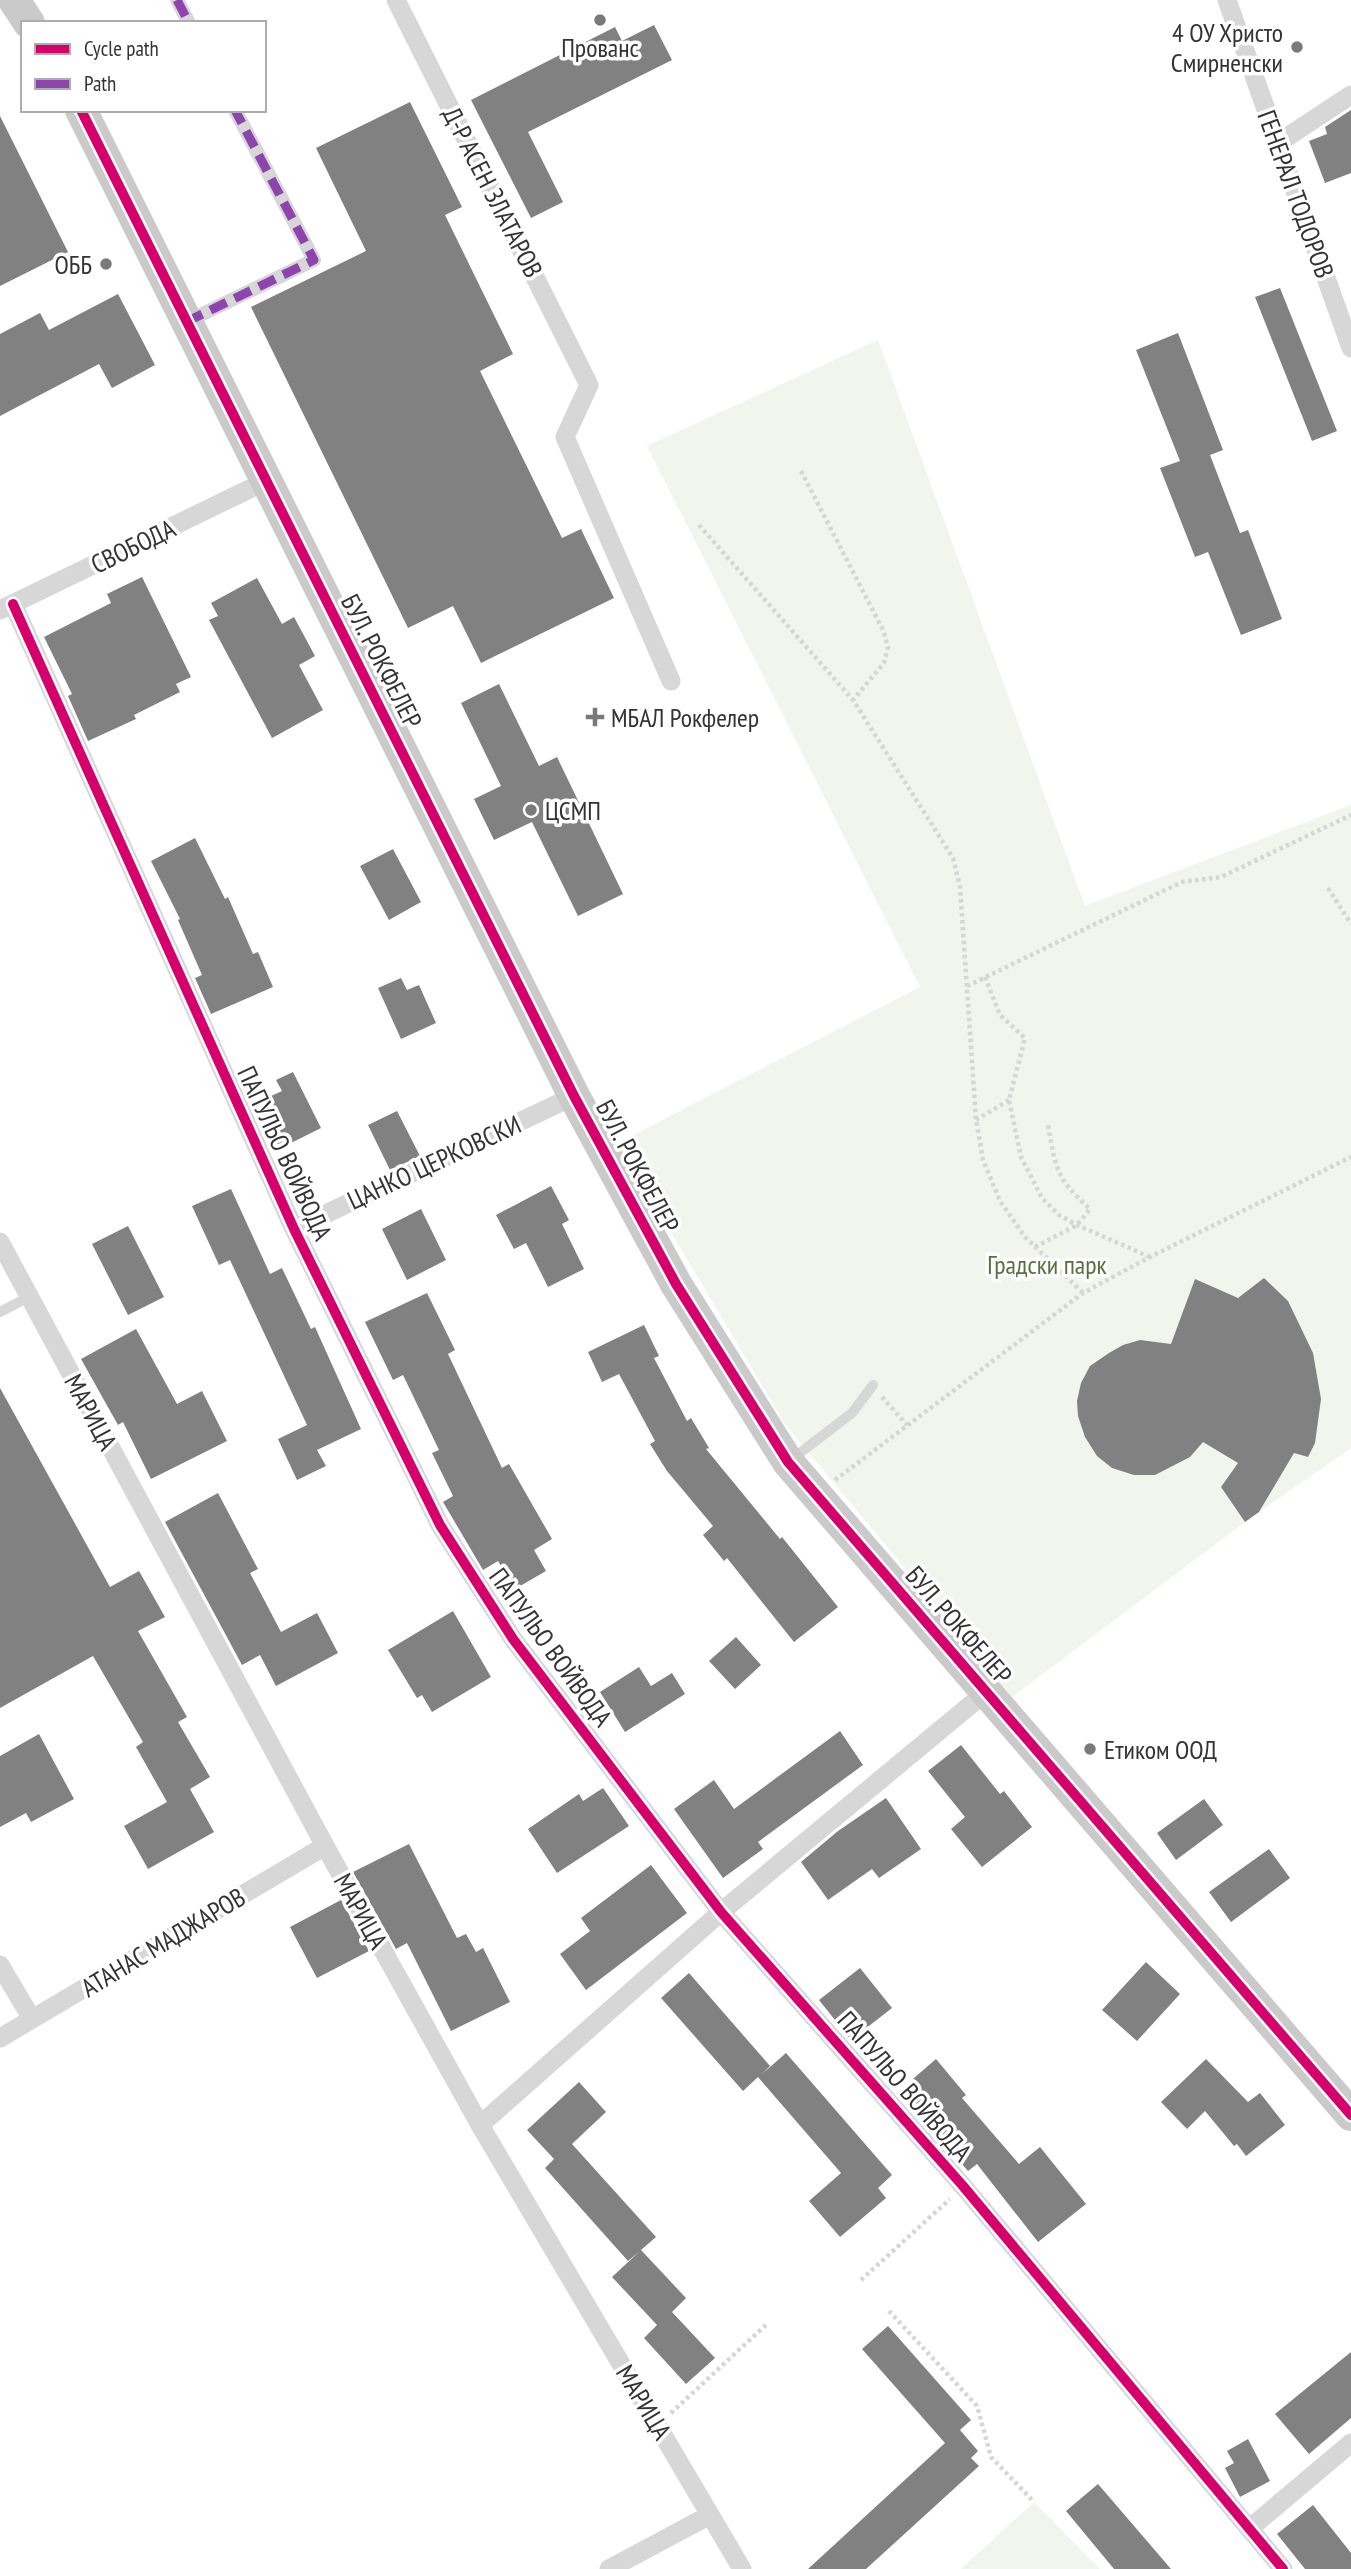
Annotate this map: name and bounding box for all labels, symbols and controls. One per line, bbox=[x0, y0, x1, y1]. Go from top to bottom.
marker: Прованс bbox=[592, 12, 608, 28]
place label: 4 ОУ Христо Смирненски bbox=[1171, 16, 1283, 79]
legend bbox=[21, 21, 266, 112]
place label: Прованс bbox=[561, 31, 639, 64]
text: Cycle path bbox=[84, 35, 159, 62]
marker: 4 ОУ Христо Смирненски bbox=[1289, 39, 1305, 55]
text: Path bbox=[84, 70, 116, 97]
street label: Д-Р АСЕН ЗЛАТАРОВ bbox=[436, 101, 550, 283]
street label: ГЕНЕРАЛ ТОДОРОВ bbox=[1250, 106, 1342, 282]
place label: ОББ bbox=[55, 248, 92, 281]
marker: ОББ bbox=[98, 256, 114, 272]
street label: СВОБОДА bbox=[85, 511, 181, 581]
street label: БУЛ. РОКФЕЛЕР bbox=[334, 588, 430, 734]
place label: МБАЛ Рокфелер bbox=[611, 701, 759, 734]
marker: МБАЛ Рокфелер bbox=[585, 707, 605, 727]
place label: ЦСМП bbox=[545, 794, 601, 827]
marker: ЦСМП bbox=[523, 802, 539, 818]
street label: ПАПУЛЬО ВОЙВОДА bbox=[230, 1061, 340, 1246]
street label: БУЛ. РОКФЕЛЕР bbox=[589, 1094, 687, 1238]
street label: ЦАНКО ЦЕРКОВСКИ bbox=[342, 1107, 526, 1217]
park label: Градски парк bbox=[987, 1248, 1107, 1281]
street label: МАРИЦА bbox=[57, 1368, 125, 1456]
street label: БУЛ. РОКФЕЛЕР bbox=[899, 1559, 1019, 1691]
street label: ПАПУЛЬО ВОЙВОДА bbox=[482, 1561, 620, 1733]
place label: Етиком ООД bbox=[1104, 1733, 1217, 1766]
marker: Етиком ООД bbox=[1082, 1741, 1098, 1757]
street label: МАРИЦА bbox=[327, 1867, 395, 1955]
street label: АТАНАС МАДЖАРОВ bbox=[75, 1880, 251, 2004]
street label: ПАПУЛЬО ВОЙВОДА bbox=[831, 2004, 980, 2168]
street label: МАРИЦА bbox=[609, 2359, 679, 2446]

